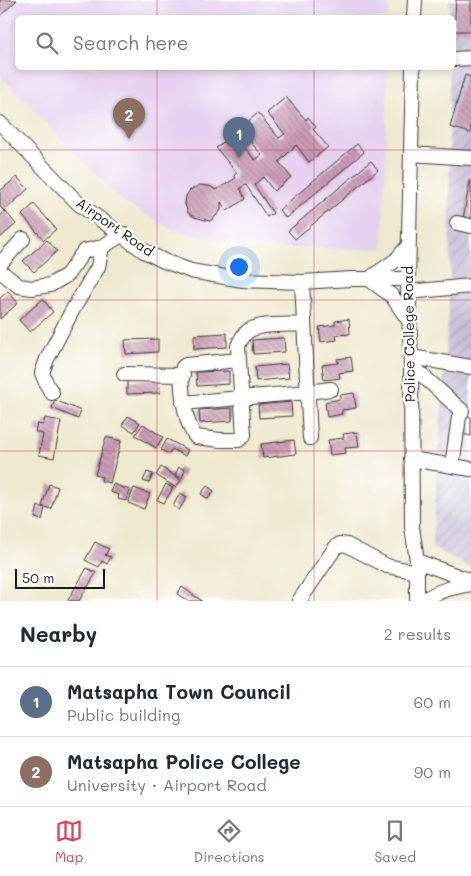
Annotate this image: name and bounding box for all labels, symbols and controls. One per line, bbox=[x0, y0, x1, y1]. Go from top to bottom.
search box bbox=[15, 15, 456, 70]
icon: search bbox=[33, 29, 61, 57]
text: Search here bbox=[73, 30, 189, 55]
pin: 2 bbox=[113, 98, 145, 139]
pin: 1 bbox=[223, 117, 255, 158]
street label: Airport Road bbox=[73, 193, 158, 260]
your location bbox=[226, 254, 252, 280]
street label: Police College Road bbox=[398, 266, 419, 402]
scale bar bbox=[15, 566, 105, 589]
text: 50 m bbox=[22, 568, 54, 587]
text: Nearby bbox=[20, 620, 97, 647]
text: 2 results bbox=[384, 623, 451, 644]
text: Matsapha Town Council bbox=[67, 679, 291, 704]
text: 1 bbox=[32, 691, 40, 712]
text: 60 m bbox=[414, 691, 451, 712]
text: Public building bbox=[67, 704, 180, 725]
text: Matsapha Police College bbox=[67, 749, 301, 774]
text: 2 bbox=[32, 761, 40, 782]
text: 90 m bbox=[414, 761, 451, 782]
text: University · Airport Road bbox=[67, 774, 267, 795]
tab: Map bbox=[55, 817, 83, 866]
tab: Directions bbox=[193, 817, 265, 866]
tab: Saved bbox=[374, 817, 416, 866]

